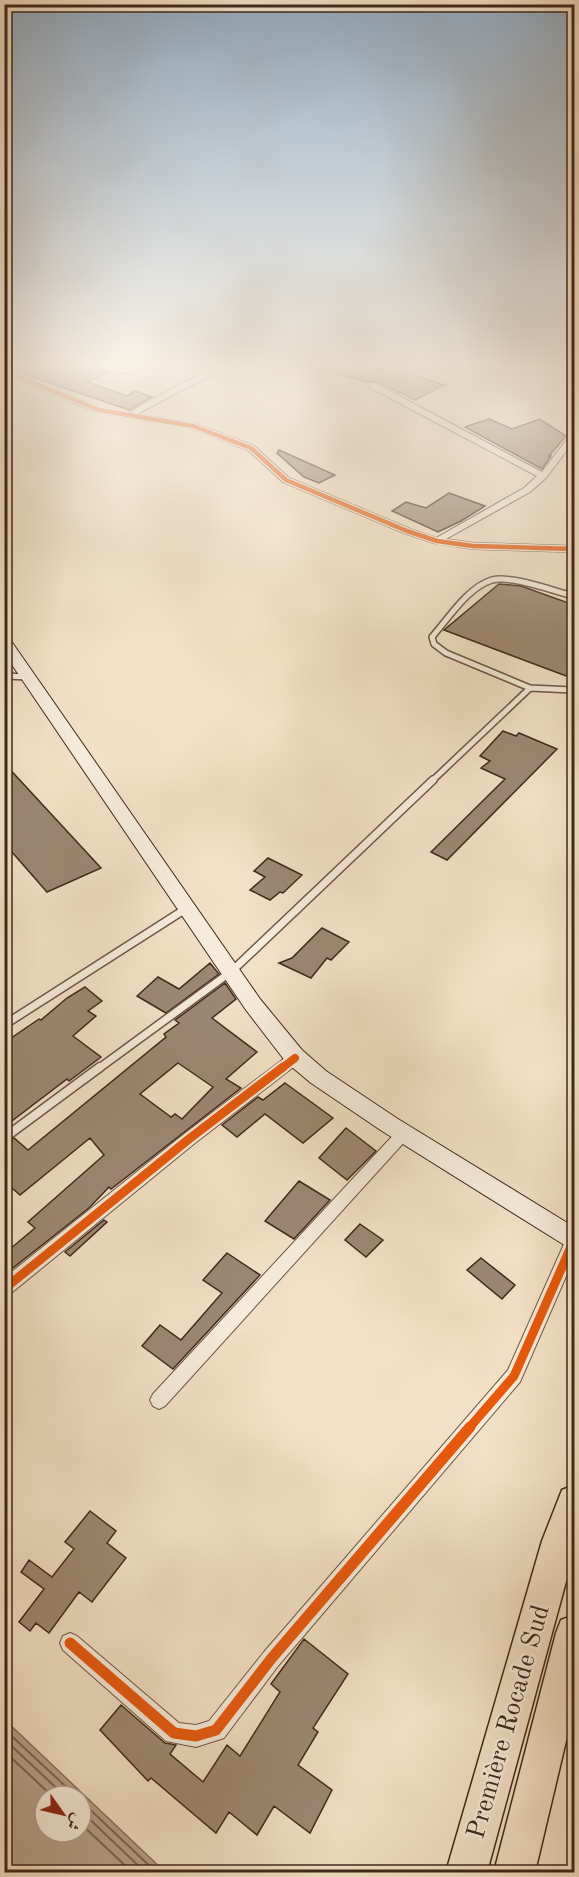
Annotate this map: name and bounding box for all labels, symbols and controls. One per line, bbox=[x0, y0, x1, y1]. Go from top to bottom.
street label: Première Rocade Sud bbox=[463, 1602, 555, 1842]
north arrow bbox=[33, 1784, 93, 1844]
text: ش bbox=[63, 1810, 85, 1832]

